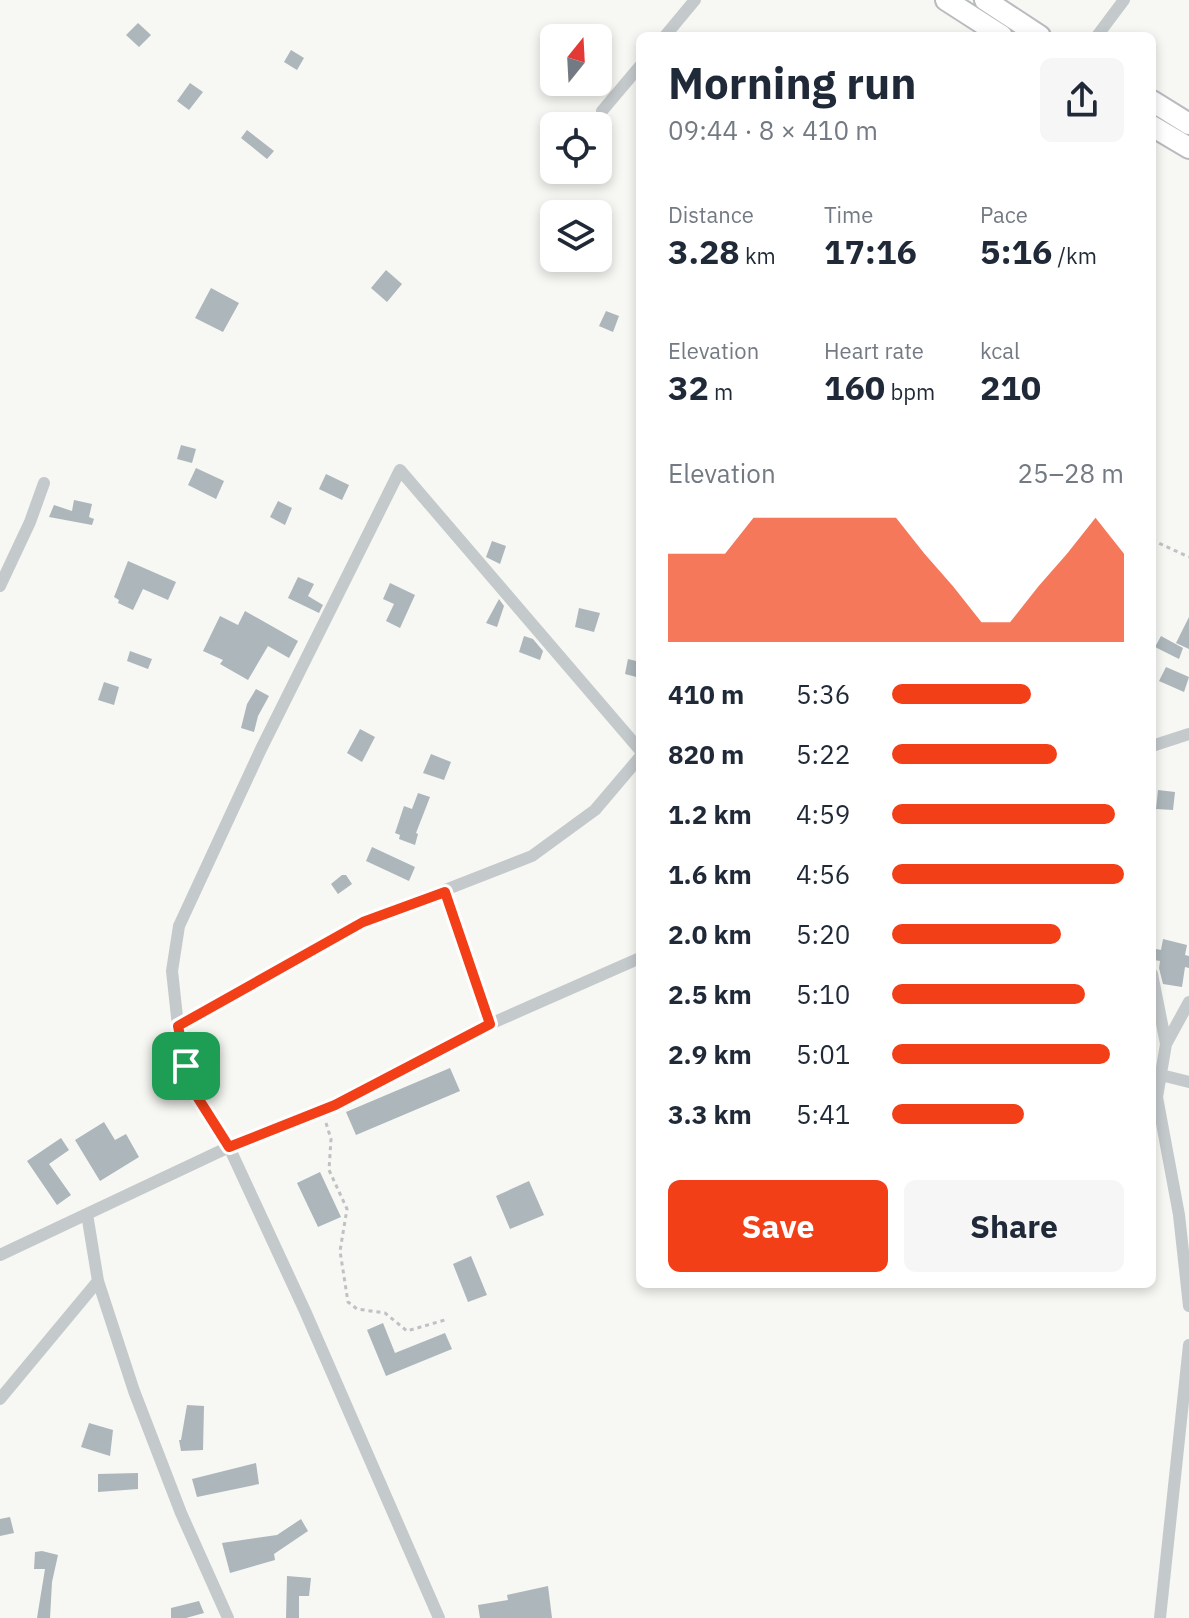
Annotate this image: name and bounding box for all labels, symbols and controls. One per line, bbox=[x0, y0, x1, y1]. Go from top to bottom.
north arrow bbox=[540, 24, 612, 96]
map controls bbox=[540, 24, 612, 272]
text: Morning run bbox=[668, 54, 917, 111]
button: share bbox=[1040, 58, 1124, 142]
button: locate bbox=[540, 112, 612, 184]
text: 09:44 · 8 × 410 m bbox=[668, 113, 878, 147]
button: layers bbox=[540, 200, 612, 272]
text: Distance bbox=[668, 200, 754, 229]
text: Time bbox=[824, 200, 873, 229]
text: Pace bbox=[980, 200, 1028, 229]
text: 3.28 bbox=[668, 229, 740, 273]
text: 17:16 bbox=[824, 229, 917, 273]
text: 5:16 bbox=[980, 229, 1052, 273]
text: km bbox=[740, 241, 776, 270]
text: /km bbox=[1052, 241, 1097, 270]
text: Elevation bbox=[668, 336, 759, 365]
text: Heart rate bbox=[824, 336, 924, 365]
text: kcal bbox=[980, 336, 1020, 365]
text: 32 bbox=[668, 365, 709, 409]
text: 160 bbox=[824, 365, 885, 409]
text: 210 bbox=[980, 365, 1041, 409]
text: m bbox=[709, 377, 733, 406]
text: bpm bbox=[885, 377, 935, 406]
text: Elevation bbox=[668, 456, 776, 490]
text: 25–28 m bbox=[1017, 456, 1124, 490]
text: 410 m bbox=[668, 677, 744, 711]
text: 5:36 bbox=[796, 677, 850, 711]
text: 820 m bbox=[668, 737, 744, 771]
text: 5:22 bbox=[796, 737, 850, 771]
text: 1.2 km bbox=[668, 797, 752, 831]
text: 4:59 bbox=[796, 797, 850, 831]
text: 1.6 km bbox=[668, 857, 752, 891]
text: 4:56 bbox=[796, 857, 850, 891]
text: 2.0 km bbox=[668, 917, 752, 951]
text: 5:20 bbox=[796, 917, 850, 951]
text: 2.5 km bbox=[668, 977, 752, 1011]
text: 5:10 bbox=[796, 977, 850, 1011]
pin bbox=[152, 1032, 220, 1100]
text: 2.9 km bbox=[668, 1037, 752, 1071]
text: 5:01 bbox=[796, 1037, 850, 1071]
icon: arrive bbox=[164, 1044, 208, 1088]
text: 3.3 km bbox=[668, 1097, 752, 1131]
text: 5:41 bbox=[796, 1097, 850, 1131]
button: Save bbox=[668, 1180, 888, 1272]
button: Share bbox=[904, 1180, 1124, 1272]

